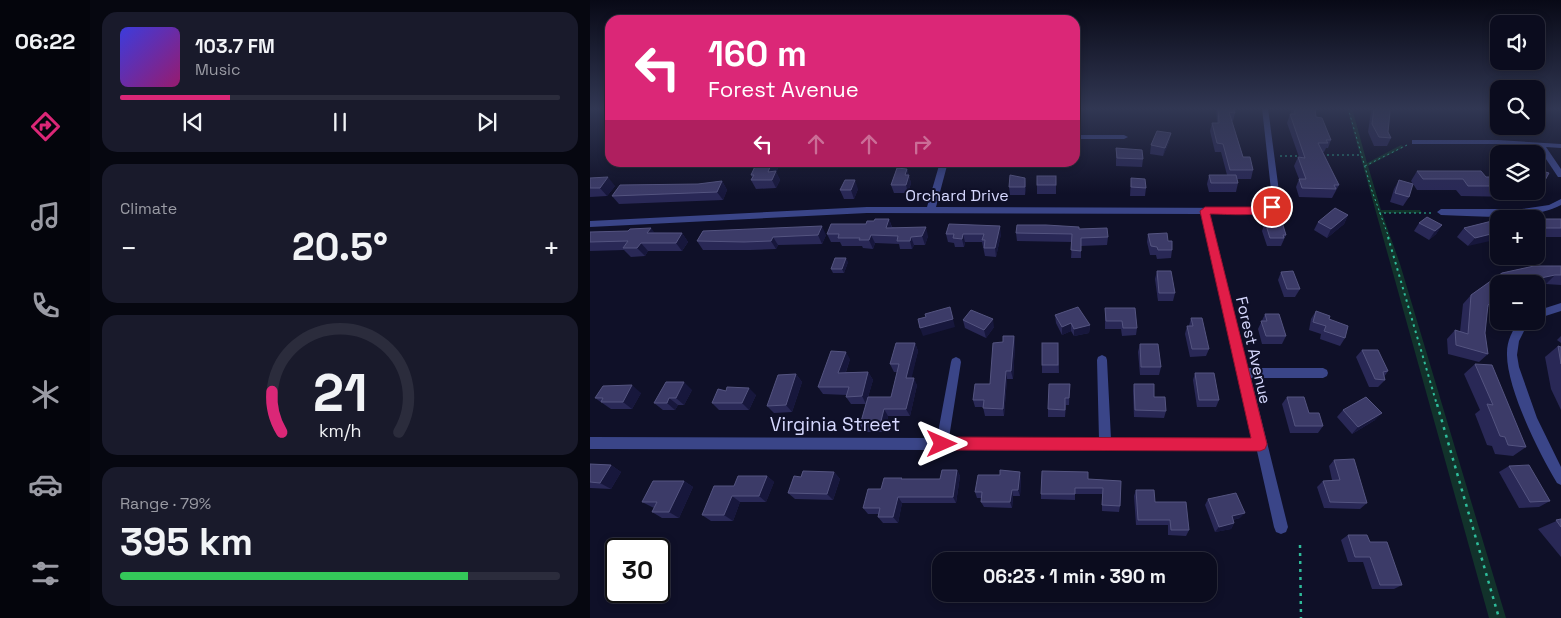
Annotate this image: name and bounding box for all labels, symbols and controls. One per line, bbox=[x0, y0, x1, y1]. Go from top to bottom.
map controls bbox=[1490, 15, 1545, 330]
button: sound bbox=[1490, 15, 1545, 70]
text: 06:22 bbox=[15, 27, 75, 55]
text: 160 m bbox=[708, 32, 807, 76]
text: 103.7 FM bbox=[195, 34, 275, 59]
icon: left bbox=[625, 35, 690, 100]
text: Music bbox=[195, 59, 241, 80]
text: Forest Avenue bbox=[708, 75, 859, 103]
button: search bbox=[1490, 80, 1545, 135]
icon: previous bbox=[179, 108, 207, 136]
icon: pause bbox=[326, 108, 354, 136]
icon: next bbox=[473, 108, 501, 136]
icon: directions bbox=[28, 109, 63, 144]
icon: left bbox=[749, 130, 777, 158]
icon: ahead bbox=[802, 130, 830, 158]
icon: ahead bbox=[855, 130, 883, 158]
icon: right bbox=[908, 130, 936, 158]
button: layers bbox=[1490, 145, 1545, 200]
street label: Orchard Drive bbox=[905, 185, 1009, 206]
pin bbox=[1251, 186, 1293, 228]
icon: arrive bbox=[1258, 193, 1286, 221]
text: Climate bbox=[120, 198, 177, 219]
icon: music bbox=[28, 199, 63, 234]
button: + bbox=[1490, 210, 1545, 265]
text: 20.5° bbox=[292, 223, 388, 271]
text: − bbox=[120, 230, 137, 266]
text: + bbox=[543, 230, 560, 266]
button: − bbox=[1490, 275, 1545, 330]
icon: phone bbox=[28, 288, 63, 323]
street label: Forest Avenue bbox=[1231, 294, 1276, 406]
text: 21 bbox=[313, 360, 367, 426]
icon: climate bbox=[28, 377, 63, 412]
street label: Virginia Street bbox=[770, 412, 900, 437]
position arrow bbox=[915, 417, 967, 469]
text: km/h bbox=[319, 419, 361, 442]
icon: car bbox=[28, 467, 63, 502]
text: Range · 79% bbox=[120, 493, 211, 514]
text: 395 km bbox=[120, 518, 253, 566]
speed limit sign: 30 bbox=[605, 538, 670, 603]
icon: filters bbox=[28, 556, 63, 591]
text: 06:23 · 1 min · 390 m bbox=[983, 564, 1166, 589]

